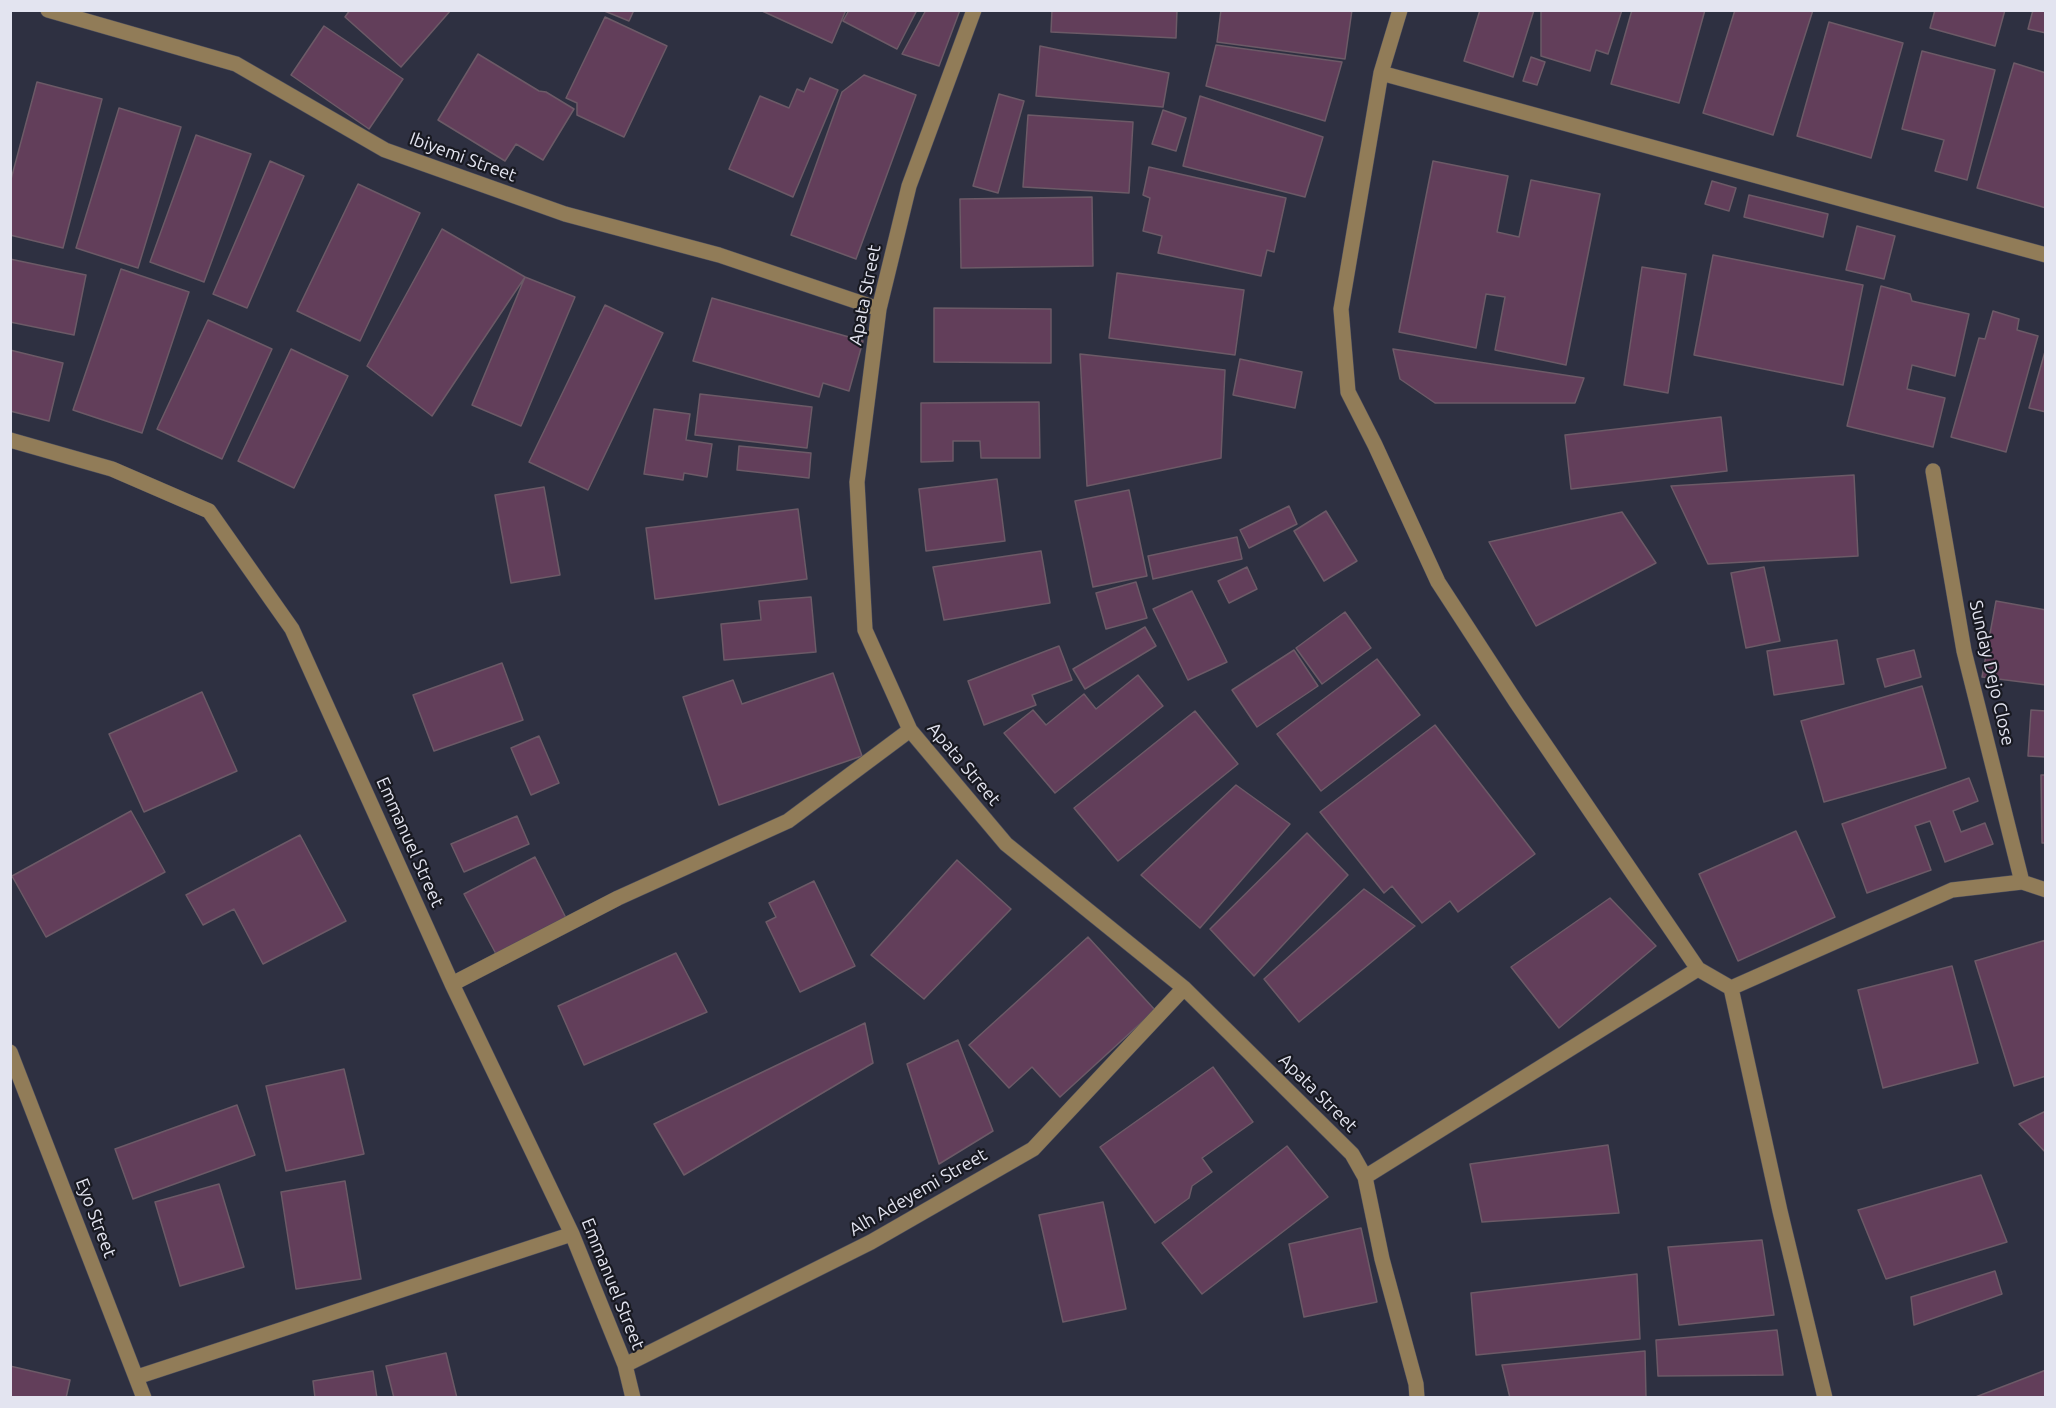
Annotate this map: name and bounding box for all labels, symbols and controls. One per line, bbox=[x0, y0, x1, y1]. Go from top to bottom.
street label: Ibiyemi Street bbox=[407, 128, 519, 186]
street label: Apata Street bbox=[845, 243, 885, 347]
street label: Sunday Dejo Close bbox=[1965, 598, 2019, 748]
street label: Apata Street bbox=[923, 718, 1005, 810]
street label: Emmanuel Street bbox=[372, 774, 448, 910]
street label: Apata Street bbox=[1274, 1049, 1362, 1137]
street label: Alh Adeyemi Street bbox=[845, 1144, 991, 1240]
street label: Eyo Street bbox=[71, 1175, 121, 1261]
street label: Emmanuel Street bbox=[577, 1215, 649, 1353]

